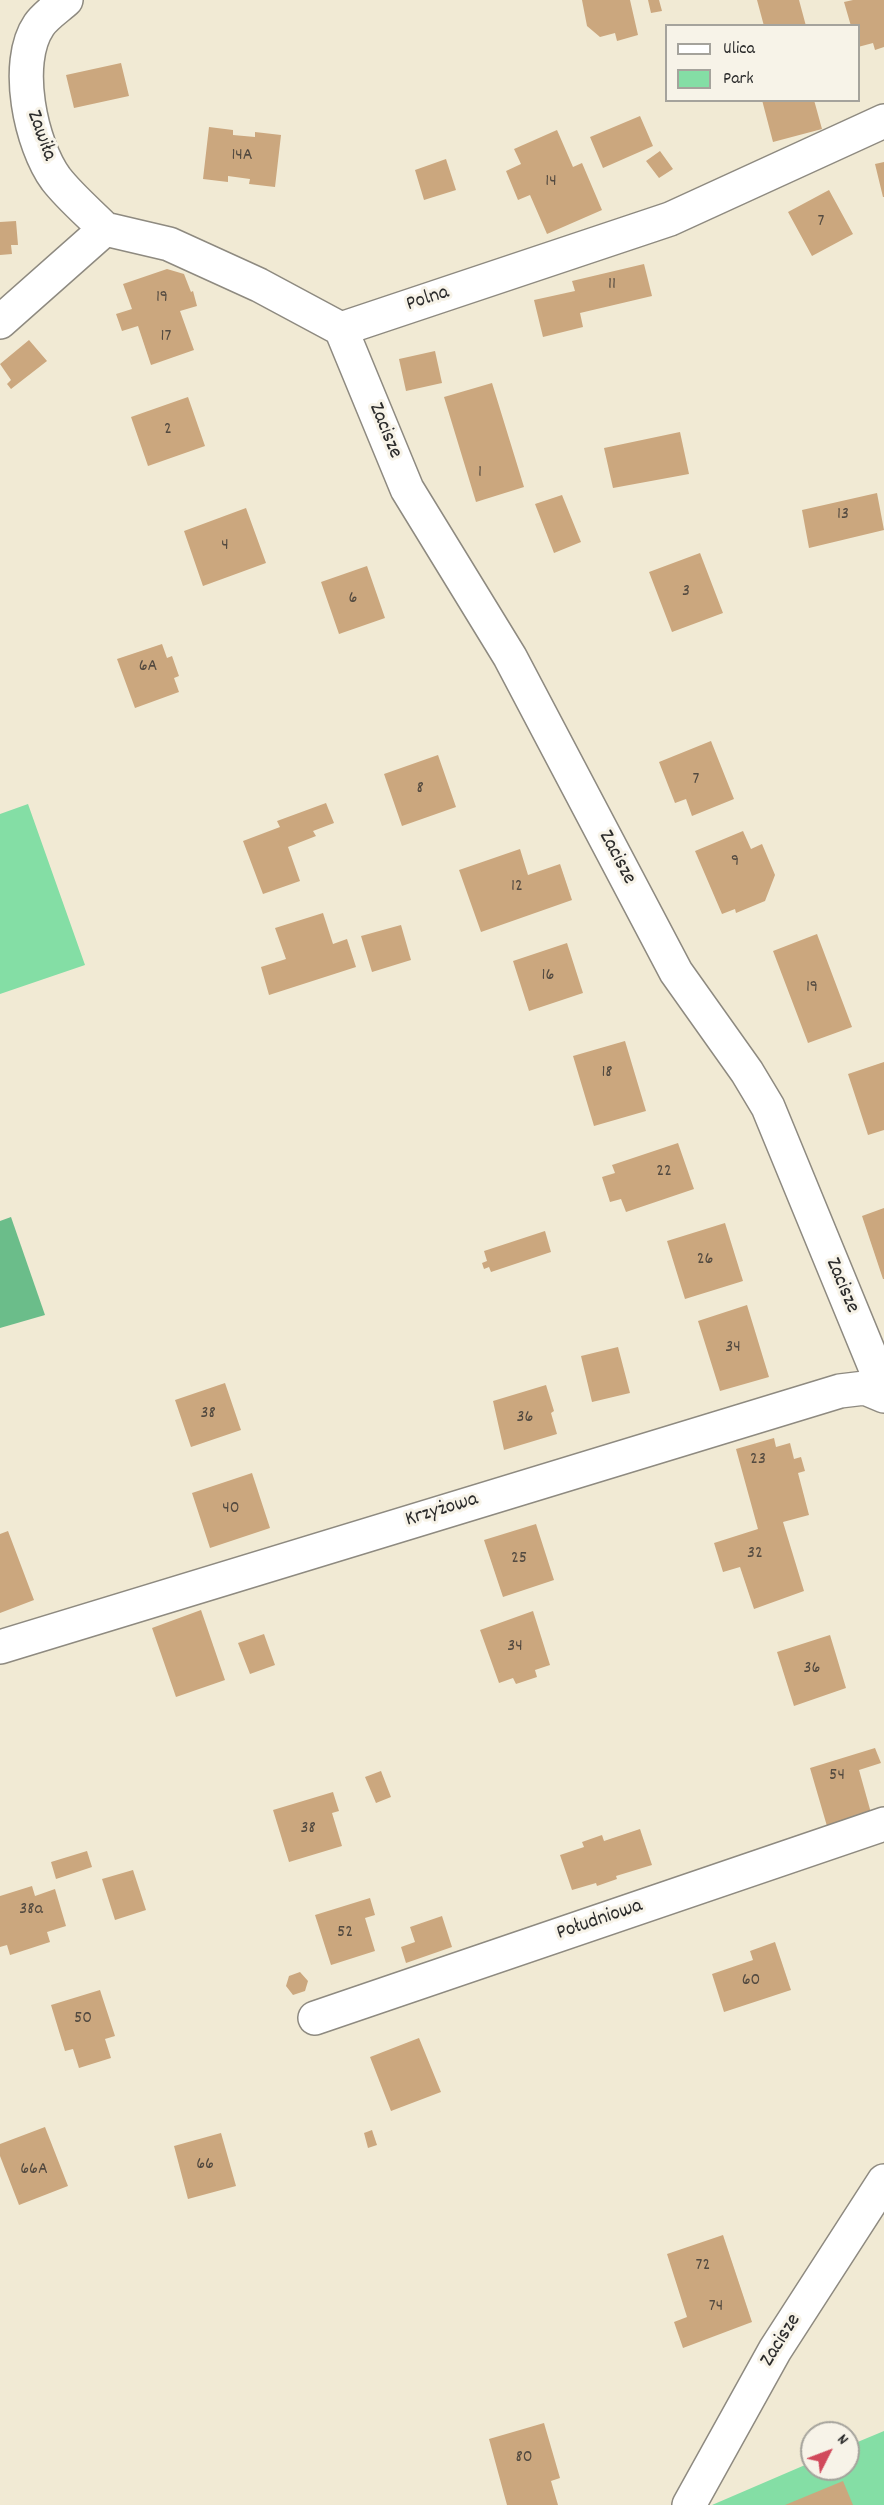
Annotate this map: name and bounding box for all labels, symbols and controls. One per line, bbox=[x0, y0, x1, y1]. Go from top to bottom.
legend bbox=[665, 24, 860, 102]
text: Ulica bbox=[723, 37, 755, 62]
text: Park bbox=[723, 67, 754, 92]
street label: Zawiła bbox=[19, 107, 61, 165]
house number: 14A bbox=[231, 146, 253, 168]
house number: 14 bbox=[545, 172, 557, 194]
house number: 7 bbox=[818, 212, 824, 234]
house number: 11 bbox=[608, 275, 616, 297]
street label: Polna bbox=[403, 281, 453, 319]
house number: 19 bbox=[156, 288, 168, 310]
house number: 17 bbox=[161, 327, 171, 349]
street label: Zacisze bbox=[362, 400, 406, 462]
house number: 2 bbox=[164, 420, 172, 442]
house number: 1 bbox=[478, 463, 482, 485]
house number: 13 bbox=[837, 505, 849, 527]
house number: 4 bbox=[221, 536, 229, 558]
house number: 3 bbox=[682, 582, 690, 604]
house number: 6 bbox=[349, 589, 357, 611]
house number: 6A bbox=[139, 657, 157, 679]
house number: 7 bbox=[693, 770, 699, 792]
house number: 8 bbox=[416, 779, 424, 801]
street label: Zacisze bbox=[591, 827, 641, 889]
house number: 9 bbox=[731, 852, 739, 874]
house number: 12 bbox=[511, 877, 523, 899]
house number: 16 bbox=[542, 966, 554, 988]
house number: 19 bbox=[806, 978, 818, 1000]
house number: 18 bbox=[601, 1063, 613, 1085]
house number: 22 bbox=[656, 1162, 672, 1184]
house number: 26 bbox=[697, 1250, 713, 1272]
street label: Zacisze bbox=[818, 1255, 864, 1317]
house number: 34 bbox=[725, 1338, 741, 1360]
house number: 38 bbox=[200, 1404, 216, 1426]
house number: 36 bbox=[517, 1408, 533, 1430]
house number: 23 bbox=[750, 1450, 766, 1472]
street label: Krzyżowa bbox=[403, 1488, 481, 1534]
house number: 40 bbox=[222, 1499, 240, 1521]
house number: 32 bbox=[747, 1544, 763, 1566]
house number: 25 bbox=[511, 1549, 527, 1571]
house number: 34 bbox=[507, 1637, 523, 1659]
house number: 36 bbox=[804, 1659, 820, 1681]
house number: 54 bbox=[829, 1766, 845, 1788]
house number: 38 bbox=[300, 1819, 316, 1841]
street label: Południowa bbox=[554, 1895, 646, 1947]
house number: 38a bbox=[19, 1900, 43, 1922]
house number: 52 bbox=[337, 1923, 353, 1945]
house number: 60 bbox=[742, 1971, 760, 1993]
house number: 50 bbox=[74, 2009, 92, 2031]
house number: 66 bbox=[196, 2155, 214, 2177]
house number: 66A bbox=[20, 2160, 48, 2182]
house number: 72 bbox=[696, 2256, 710, 2278]
house number: 74 bbox=[709, 2297, 723, 2319]
street label: Zacisze bbox=[756, 2310, 808, 2372]
north arrow bbox=[800, 2421, 860, 2481]
text: N bbox=[831, 2429, 853, 2451]
house number: 80 bbox=[515, 2448, 533, 2470]

